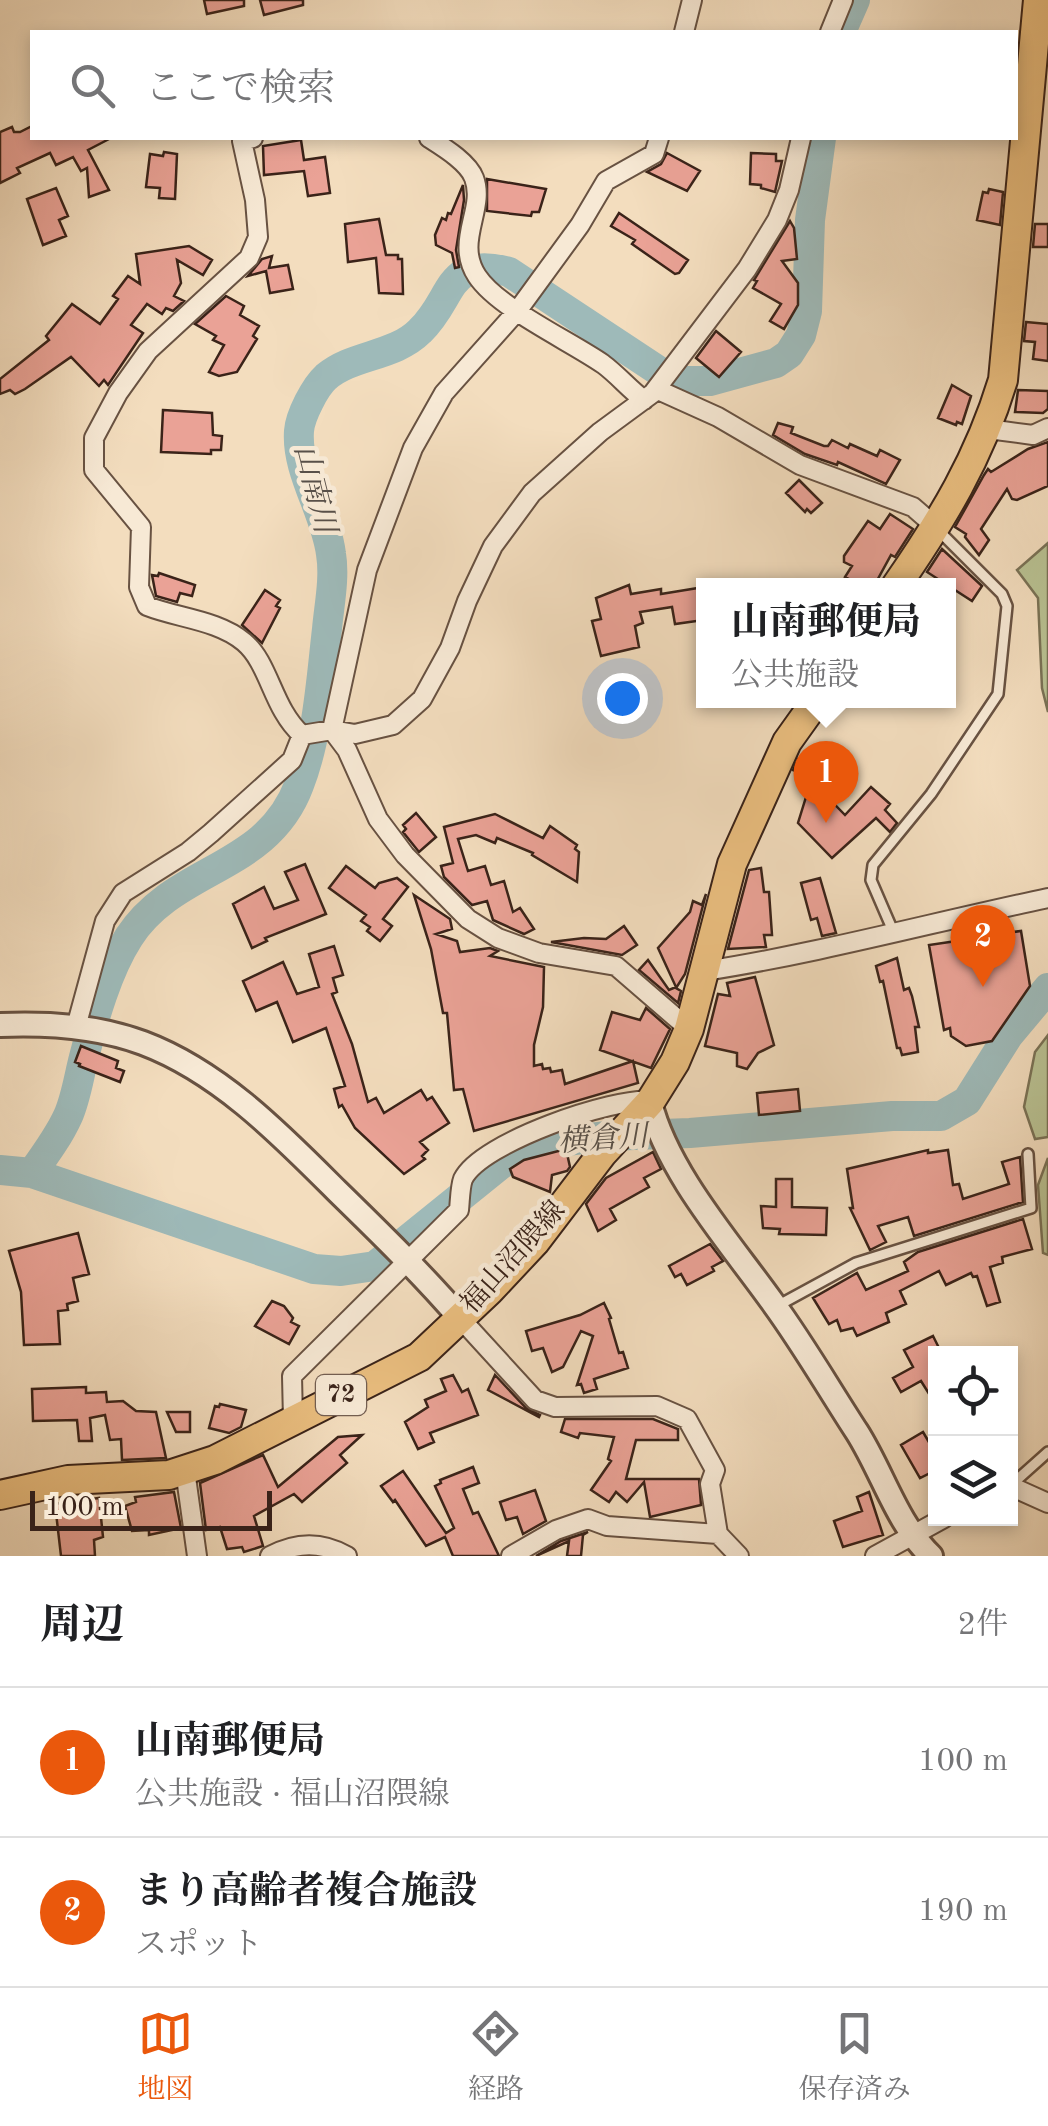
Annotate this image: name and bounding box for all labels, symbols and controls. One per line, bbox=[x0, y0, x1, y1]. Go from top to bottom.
search box bbox=[30, 30, 1018, 140]
icon: search bbox=[65, 58, 120, 113]
text: ここで検索 bbox=[145, 71, 335, 109]
water label: 山南川 bbox=[289, 441, 343, 539]
popup bbox=[696, 578, 956, 708]
text: 山南郵便局 bbox=[731, 605, 921, 643]
text: 公共施設 bbox=[731, 661, 859, 693]
your location bbox=[597, 673, 648, 724]
pin: 1 bbox=[794, 740, 858, 823]
pin: 2 bbox=[950, 904, 1016, 987]
water label: 横倉川 bbox=[557, 1119, 652, 1158]
street label: 福山沼隈線 bbox=[455, 1195, 571, 1319]
map controls bbox=[928, 1346, 1018, 1526]
button: locate bbox=[928, 1346, 1018, 1436]
road number: 72 bbox=[316, 1375, 366, 1415]
button: layers bbox=[928, 1436, 1018, 1526]
scale bar bbox=[30, 1486, 272, 1530]
text: 100 m bbox=[45, 1494, 124, 1522]
text: 周辺 bbox=[40, 1606, 124, 1648]
text: 2件 bbox=[957, 1610, 1008, 1642]
text: 山南郵便局 bbox=[135, 1724, 325, 1762]
text: 1 bbox=[63, 1746, 82, 1778]
text: 100 m bbox=[918, 1746, 1008, 1778]
text: 公共施設 · 福山沼隈線 bbox=[135, 1780, 450, 1812]
text: まり高齢者複合施設 bbox=[135, 1874, 477, 1912]
text: 2 bbox=[63, 1896, 82, 1928]
text: 190 m bbox=[918, 1896, 1008, 1928]
text: スポット bbox=[135, 1930, 263, 1962]
tab: 地図 bbox=[137, 2006, 193, 2109]
tab: 経路 bbox=[468, 2006, 524, 2109]
tab: 保存済み bbox=[799, 2006, 911, 2109]

